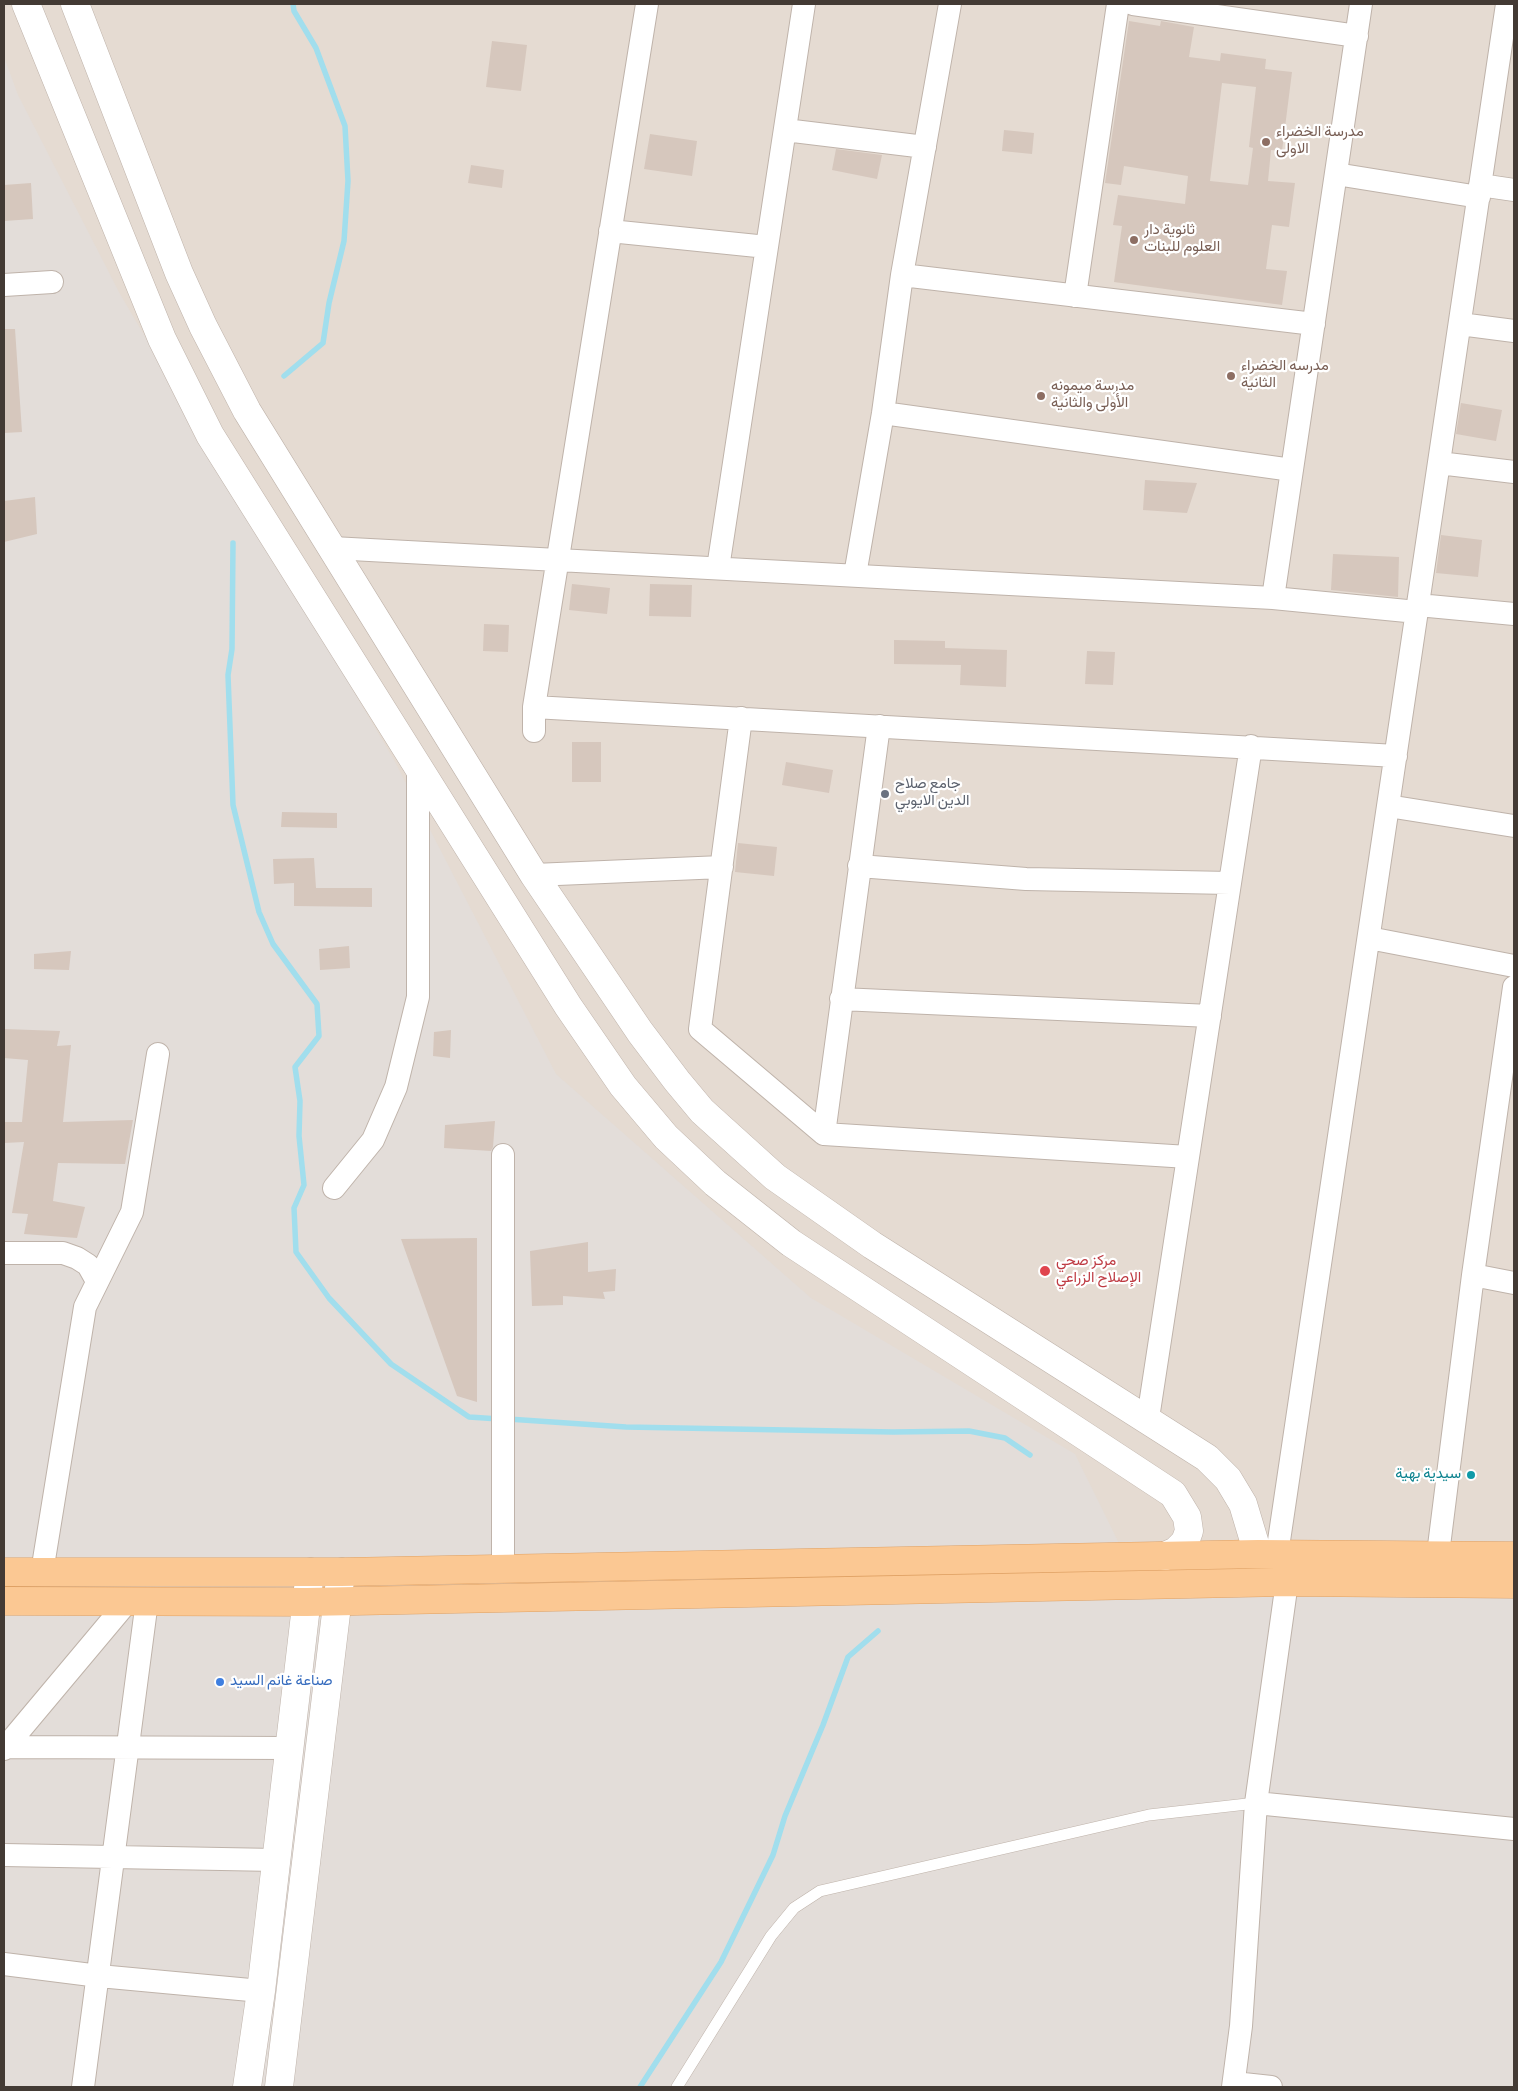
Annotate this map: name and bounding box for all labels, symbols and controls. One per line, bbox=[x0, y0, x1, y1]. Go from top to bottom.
place label: مدرسة الخضراء الاولى bbox=[1276, 124, 1364, 159]
marker: مدرسة الخضراء الاولى bbox=[1260, 136, 1272, 148]
place label: ثانوية دار العلوم للبنات bbox=[1144, 222, 1220, 257]
marker: ثانوية دار العلوم للبنات bbox=[1128, 234, 1140, 246]
place label: مدرسه الخضراء الثانية bbox=[1241, 358, 1329, 393]
marker: مدرسه الخضراء الثانية bbox=[1225, 370, 1237, 382]
place label: مدرسة ميمونه الأولى والثانية bbox=[1051, 378, 1134, 413]
marker: مدرسة ميمونه الأولى والثانية bbox=[1035, 390, 1047, 402]
place label: جامع صلاح الدين الايوبي bbox=[895, 776, 969, 811]
marker: جامع صلاح الدين الايوبي bbox=[879, 788, 891, 800]
place label: مركز صحي الإصلاح الزراعي bbox=[1056, 1253, 1141, 1288]
marker: مركز صحي الإصلاح الزراعي bbox=[1038, 1264, 1052, 1278]
place label: سيدية بهية bbox=[1395, 1466, 1461, 1484]
marker: سيدية بهية bbox=[1465, 1469, 1477, 1481]
place label: صناعة غانم السيد bbox=[230, 1673, 333, 1691]
marker: صناعة غانم السيد bbox=[214, 1676, 226, 1688]

